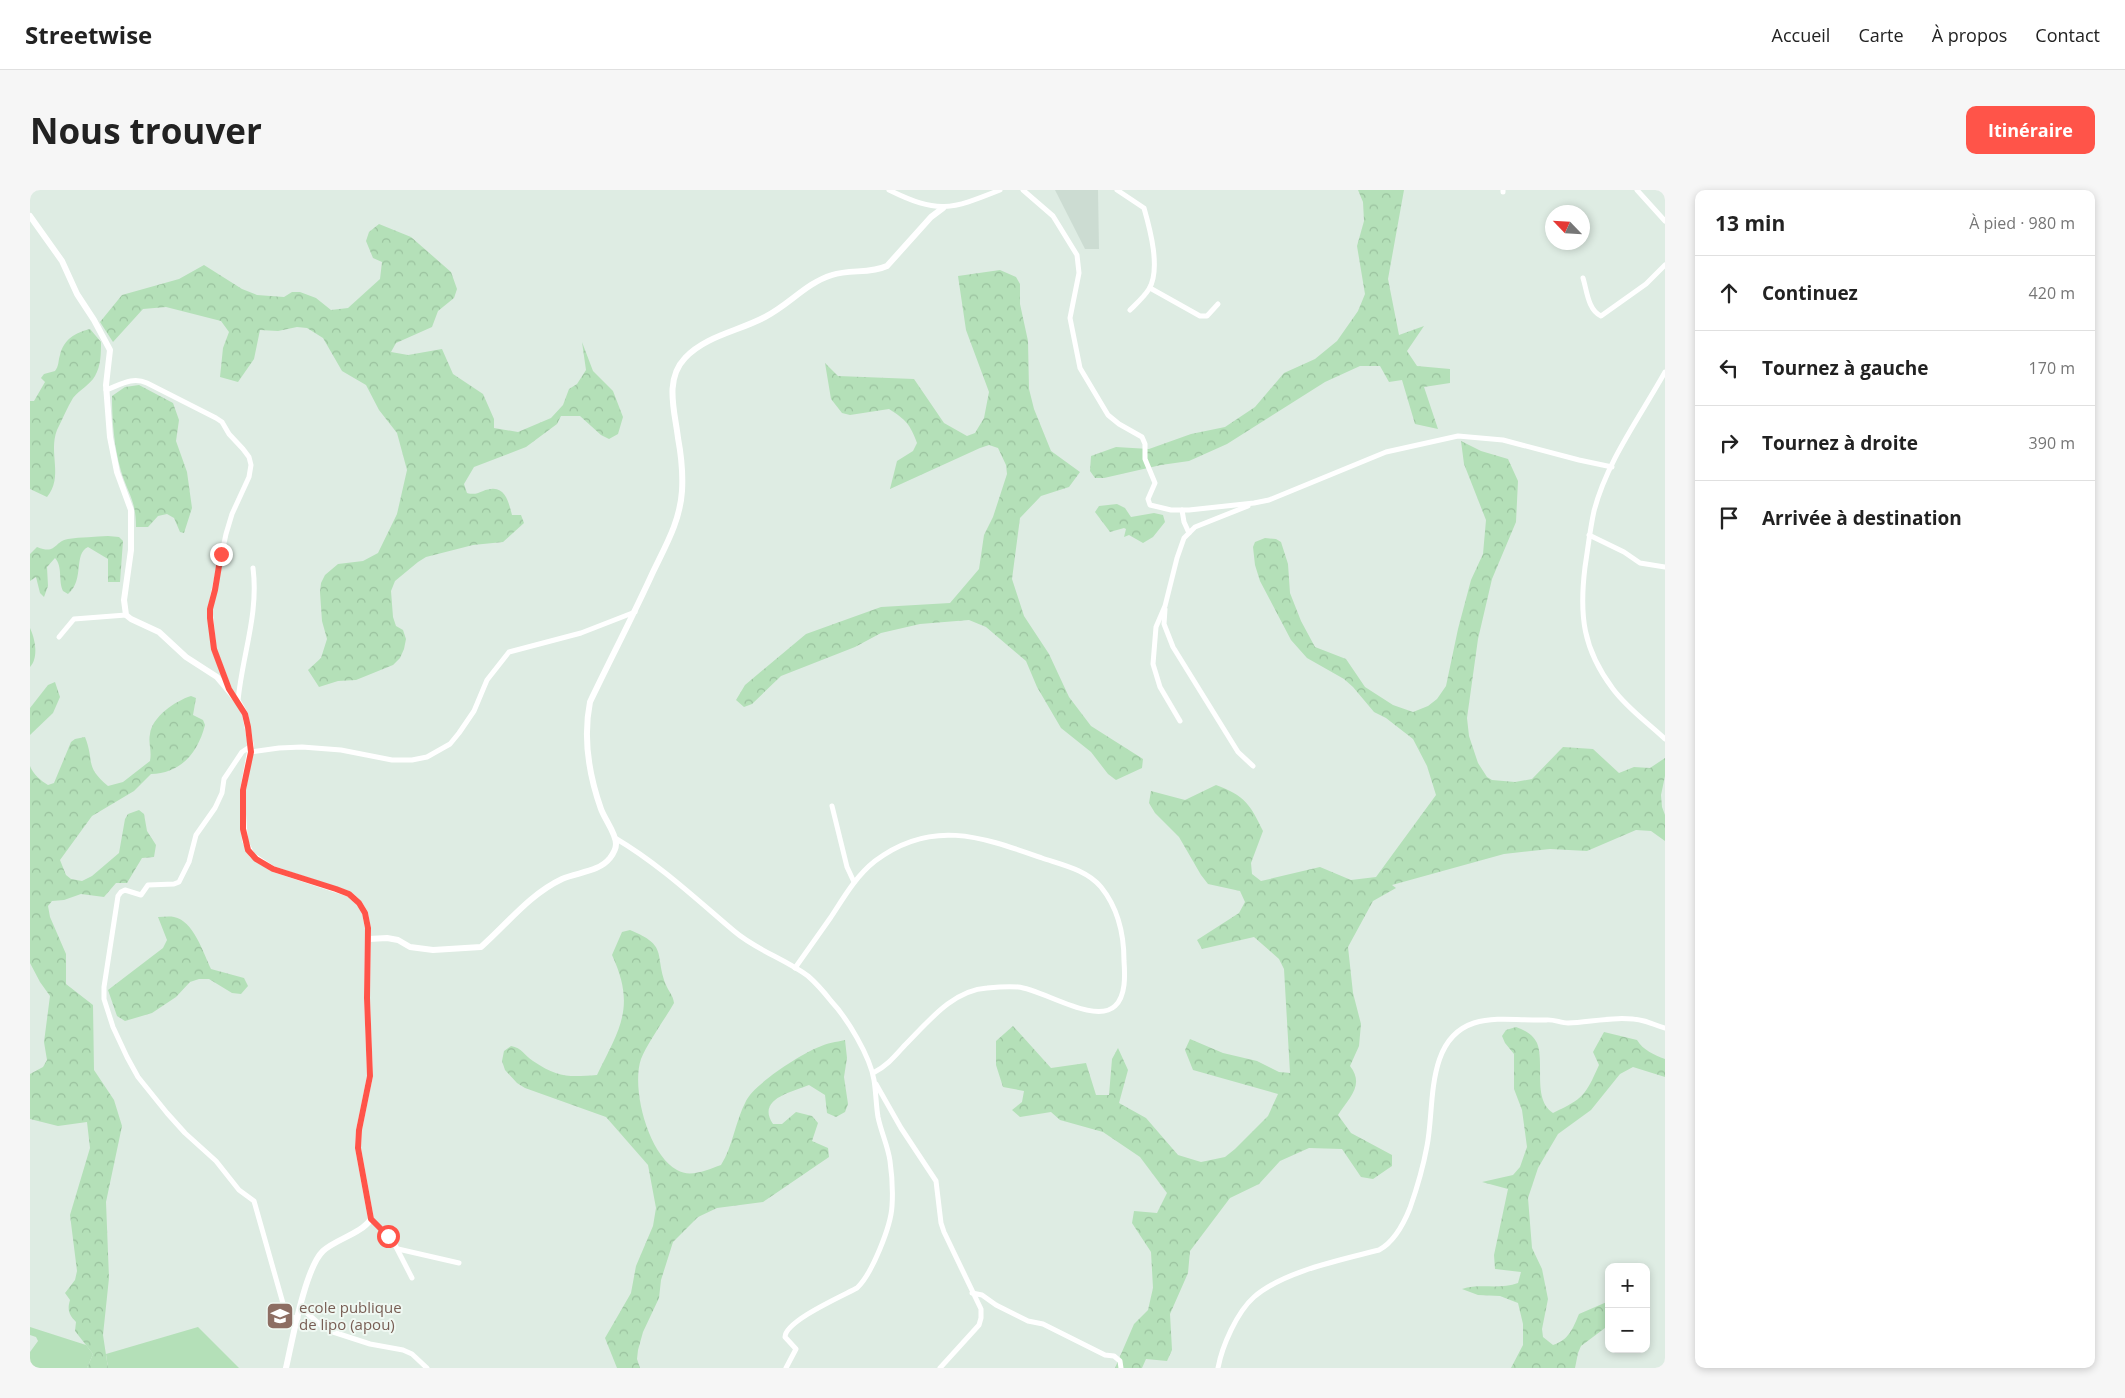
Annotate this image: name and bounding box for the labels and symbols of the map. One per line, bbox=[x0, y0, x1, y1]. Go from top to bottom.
north arrow bbox=[1545, 205, 1590, 250]
route end bbox=[210, 543, 233, 566]
route start bbox=[377, 1225, 400, 1248]
place label: ecole publique de lipo (apou) bbox=[299, 1297, 402, 1334]
school or university icon: ecole publique de lipo (apou) bbox=[265, 1301, 295, 1331]

